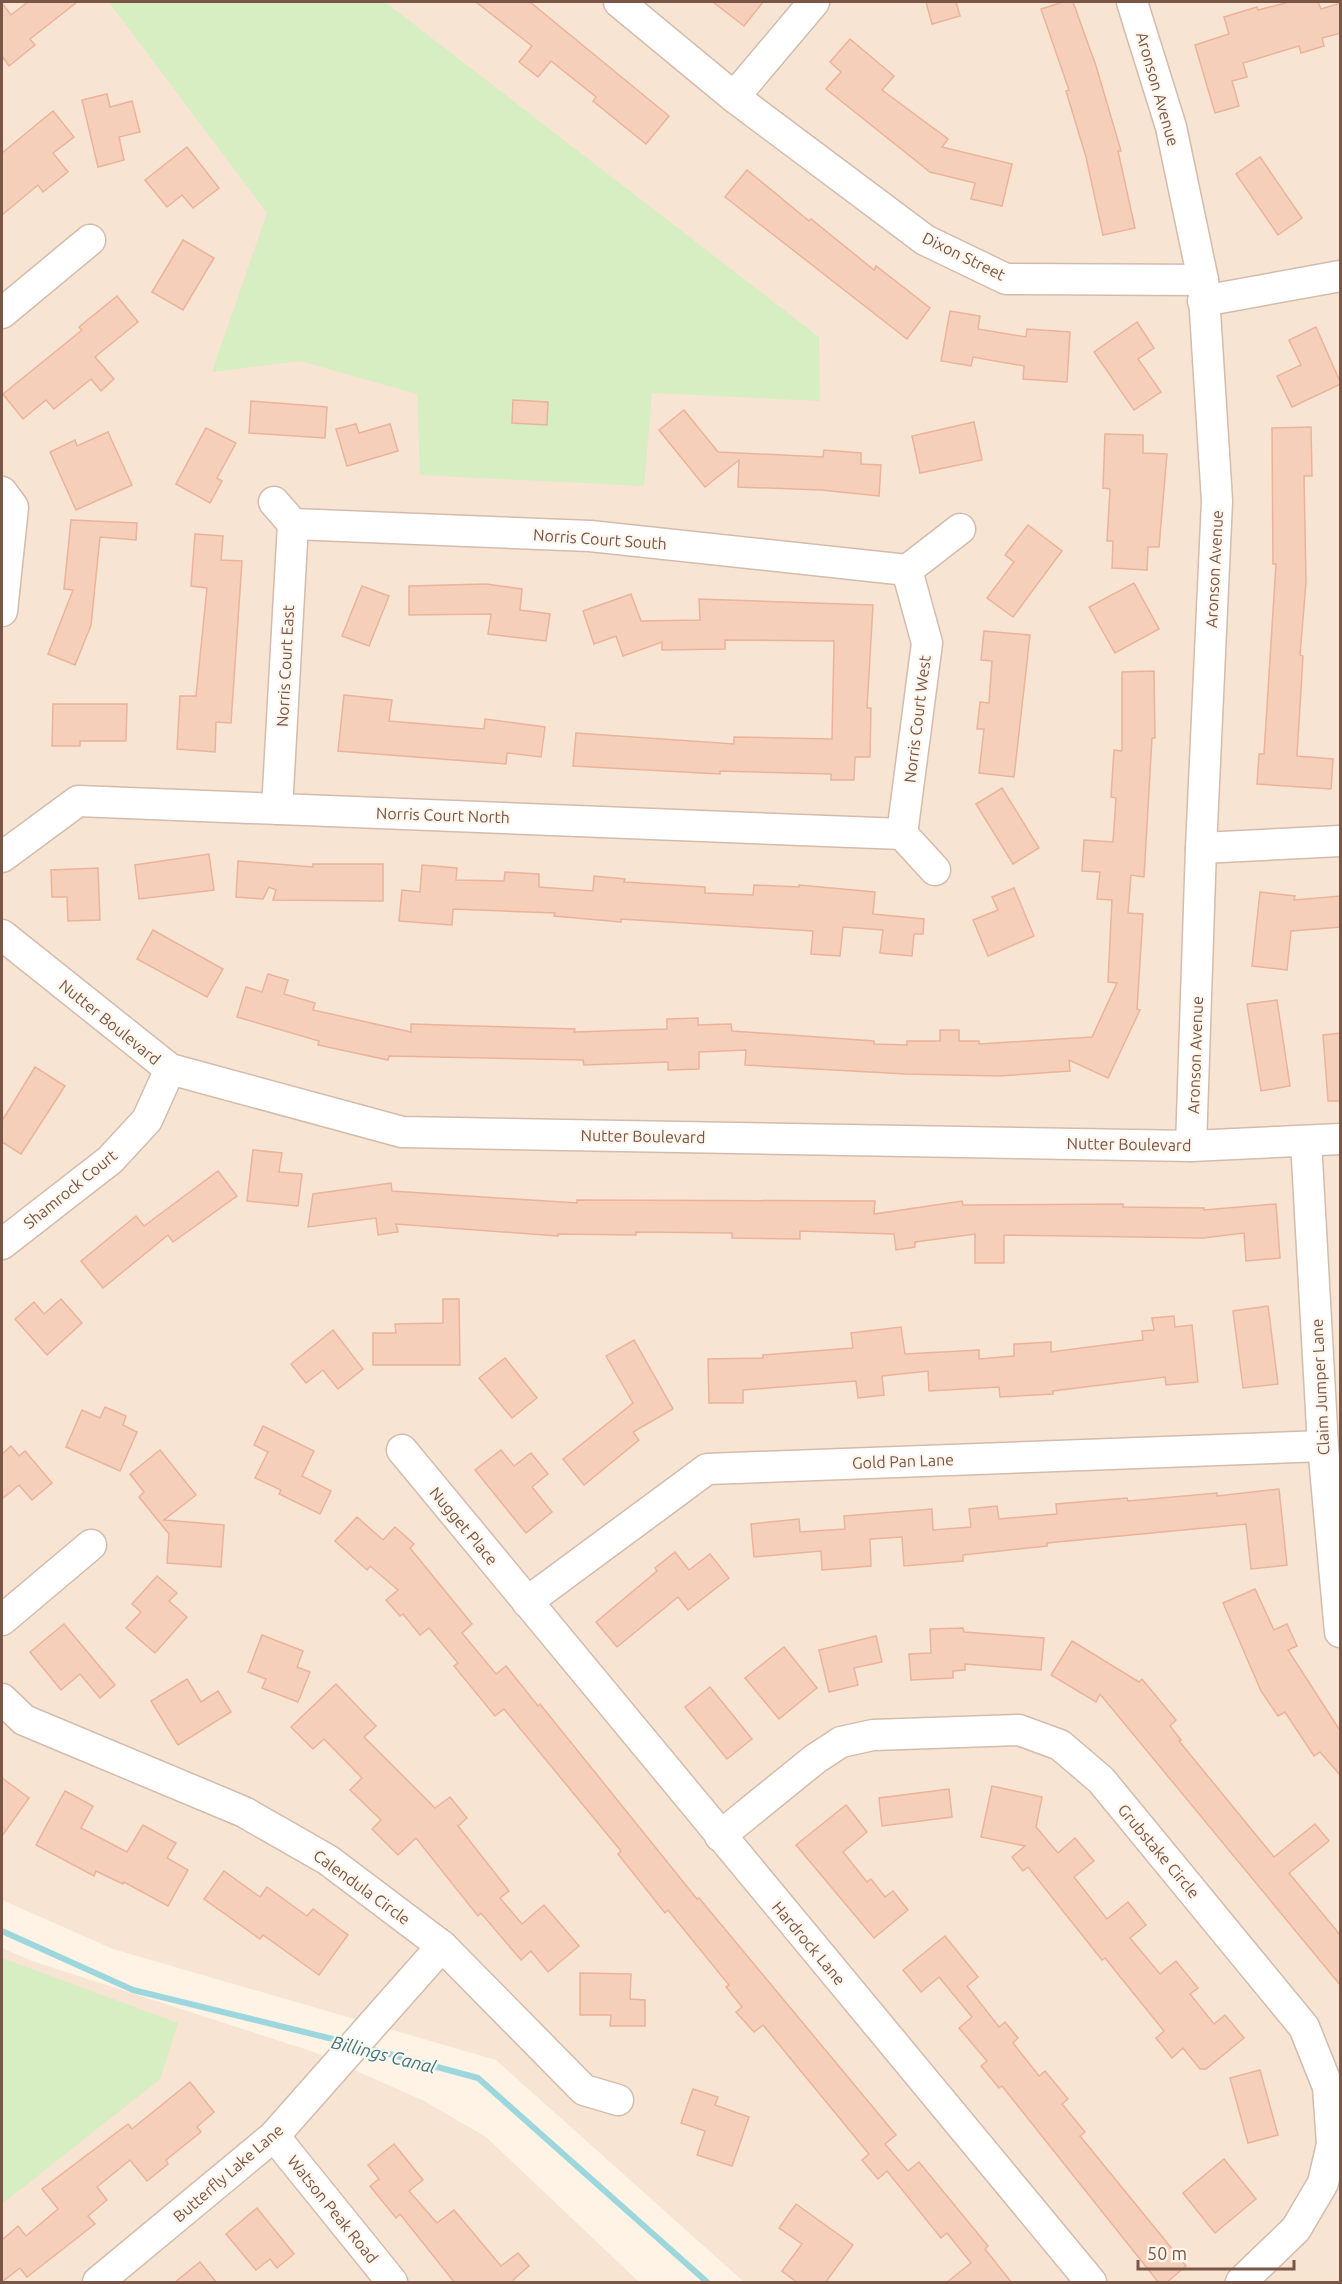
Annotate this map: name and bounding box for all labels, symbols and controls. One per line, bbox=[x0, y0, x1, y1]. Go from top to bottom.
street label: Aronson Avenue bbox=[1133, 30, 1183, 148]
street label: Dixon Street bbox=[920, 228, 1009, 284]
street label: Aronson Avenue bbox=[1202, 510, 1226, 628]
street label: Norris Court South bbox=[533, 525, 667, 553]
street label: Norris Court East bbox=[273, 604, 297, 727]
street label: Norris Court West bbox=[900, 654, 934, 784]
street label: Norris Court North bbox=[376, 804, 510, 826]
street label: Nutter Boulevard bbox=[56, 976, 164, 1068]
street label: Aronson Avenue bbox=[1184, 996, 1206, 1114]
street label: Nutter Boulevard bbox=[580, 1126, 706, 1146]
street label: Nutter Boulevard bbox=[1066, 1134, 1192, 1154]
street label: Shamrock Court bbox=[20, 1145, 121, 1232]
street label: Claim Jumper Lane bbox=[1307, 1318, 1333, 1456]
street label: Gold Pan Lane bbox=[852, 1450, 954, 1472]
street label: Nugget Place bbox=[426, 1483, 502, 1569]
street label: Grubstake Circle bbox=[1114, 1800, 1204, 1902]
street label: Calendula Circle bbox=[310, 1846, 414, 1928]
street label: Hardrock Lane bbox=[769, 1897, 849, 1989]
water label: Billings Canal bbox=[330, 2031, 438, 2077]
street label: Butterfly Lake Lane bbox=[169, 2120, 287, 2226]
street label: Watson Peak Road bbox=[284, 2152, 382, 2266]
scale bar bbox=[1138, 2233, 1294, 2271]
text: 50 m bbox=[1147, 2243, 1187, 2263]

